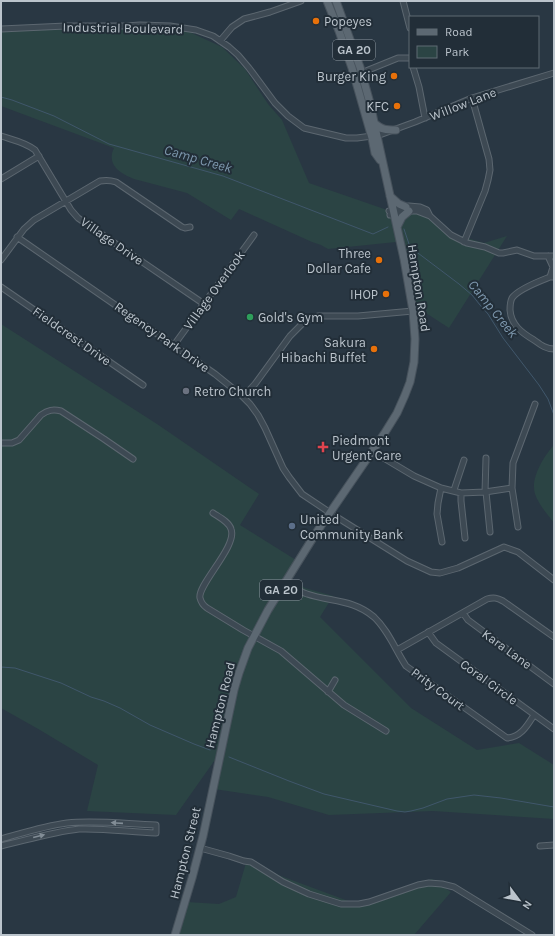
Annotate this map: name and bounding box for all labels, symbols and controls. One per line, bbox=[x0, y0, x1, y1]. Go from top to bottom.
place label: Popeyes bbox=[324, 14, 372, 29]
marker: Popeyes bbox=[311, 16, 321, 26]
legend bbox=[409, 16, 539, 68]
street label: Industrial Boulevard bbox=[63, 19, 183, 37]
text: Road bbox=[445, 25, 473, 39]
road number: GA 20 bbox=[333, 40, 375, 60]
text: Park bbox=[445, 45, 470, 59]
place label: Burger King bbox=[317, 69, 387, 84]
marker: Burger King bbox=[389, 71, 399, 81]
street label: Willow Lane bbox=[428, 84, 499, 124]
place label: KFC bbox=[366, 99, 389, 114]
marker: KFC bbox=[392, 101, 402, 111]
water label: Camp Creek bbox=[162, 141, 235, 177]
street label: Village Drive bbox=[78, 214, 146, 268]
street label: Hampton Road bbox=[405, 243, 433, 333]
place label: Three Dollar Cafe bbox=[307, 246, 371, 276]
street label: Village Overlook bbox=[180, 247, 248, 333]
marker: Three Dollar Cafe bbox=[374, 255, 384, 265]
water label: Camp Creek bbox=[464, 277, 522, 342]
place label: IHOP bbox=[350, 287, 378, 302]
marker: IHOP bbox=[381, 289, 391, 299]
street label: Regency Park Drive bbox=[112, 299, 213, 375]
street label: Fieldcrest Drive bbox=[30, 303, 114, 369]
place label: Gold's Gym bbox=[258, 310, 323, 325]
marker: Gold's Gym bbox=[245, 312, 255, 322]
place label: Sakura Hibachi Buffet bbox=[281, 335, 366, 365]
marker: Sakura Hibachi Buffet bbox=[369, 344, 379, 354]
place label: Retro Church bbox=[194, 384, 271, 399]
marker: Retro Church bbox=[181, 386, 191, 396]
place label: Piedmont Urgent Care bbox=[332, 433, 402, 463]
marker: Piedmont Urgent Care bbox=[317, 441, 329, 453]
place label: United Community Bank bbox=[300, 512, 403, 542]
marker: United Community Bank bbox=[287, 521, 297, 531]
road number: GA 20 bbox=[260, 580, 302, 600]
street label: Kara Lane bbox=[479, 626, 535, 672]
street label: Coral Circle bbox=[457, 656, 521, 708]
street label: Hampton Road bbox=[202, 660, 238, 750]
street label: Prity Court bbox=[408, 665, 468, 713]
street label: Hampton Street bbox=[166, 805, 204, 901]
one-way arrow bbox=[111, 820, 123, 827]
one-way arrow bbox=[32, 833, 45, 839]
north arrow bbox=[499, 880, 539, 920]
text: N bbox=[519, 898, 535, 912]

